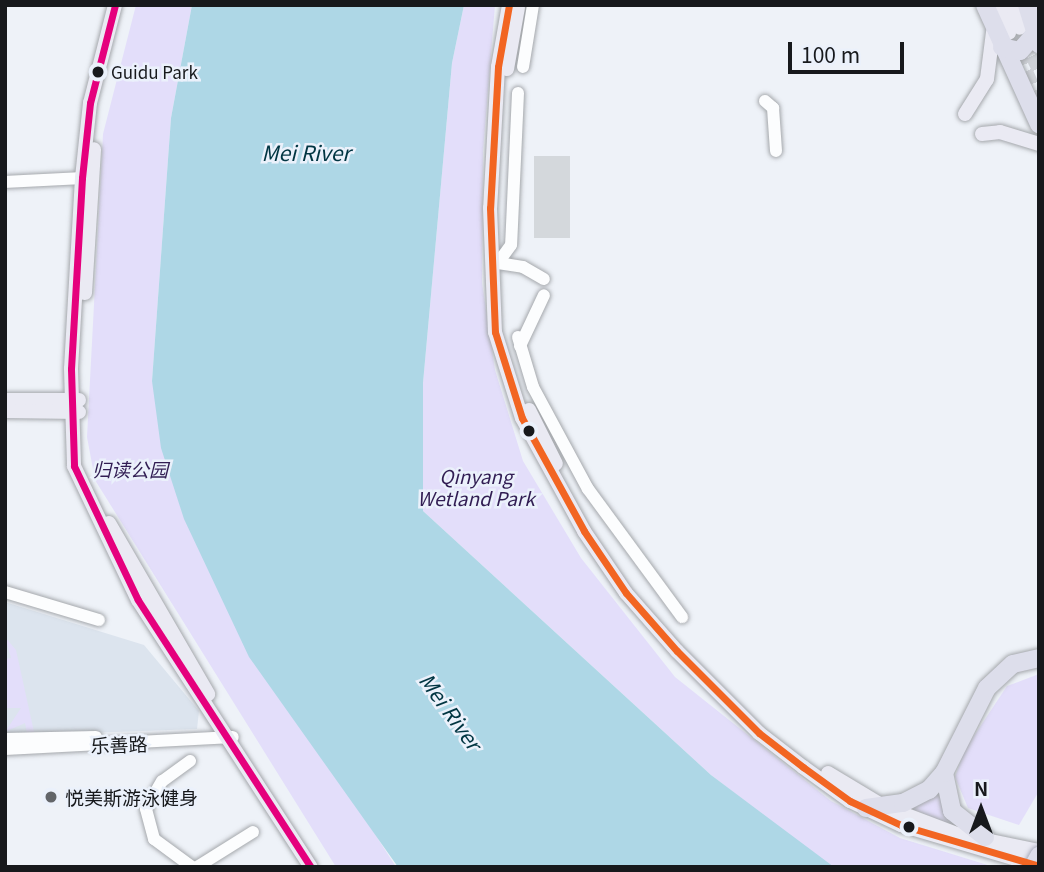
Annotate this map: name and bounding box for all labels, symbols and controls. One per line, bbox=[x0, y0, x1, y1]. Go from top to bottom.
scale bar bbox=[792, 28, 908, 72]
text: 100 m bbox=[801, 39, 860, 69]
place label: Guidu Park bbox=[111, 62, 198, 82]
marker: Guidu Park bbox=[91, 65, 105, 79]
water label: Mei River bbox=[262, 139, 350, 165]
unlabelled marker bbox=[522, 424, 536, 438]
park label: 归读公园 bbox=[92, 458, 168, 480]
park label: Qinyang Wetland Park bbox=[417, 465, 535, 509]
water label: Mei River bbox=[415, 668, 487, 754]
street label: 乐善路 bbox=[90, 732, 148, 756]
north arrow bbox=[946, 774, 1016, 844]
text: N bbox=[974, 774, 988, 801]
place label: 悦美斯游泳健身 bbox=[65, 786, 198, 808]
marker: 悦美斯游泳健身 bbox=[43, 789, 59, 805]
unlabelled marker bbox=[902, 820, 916, 834]

